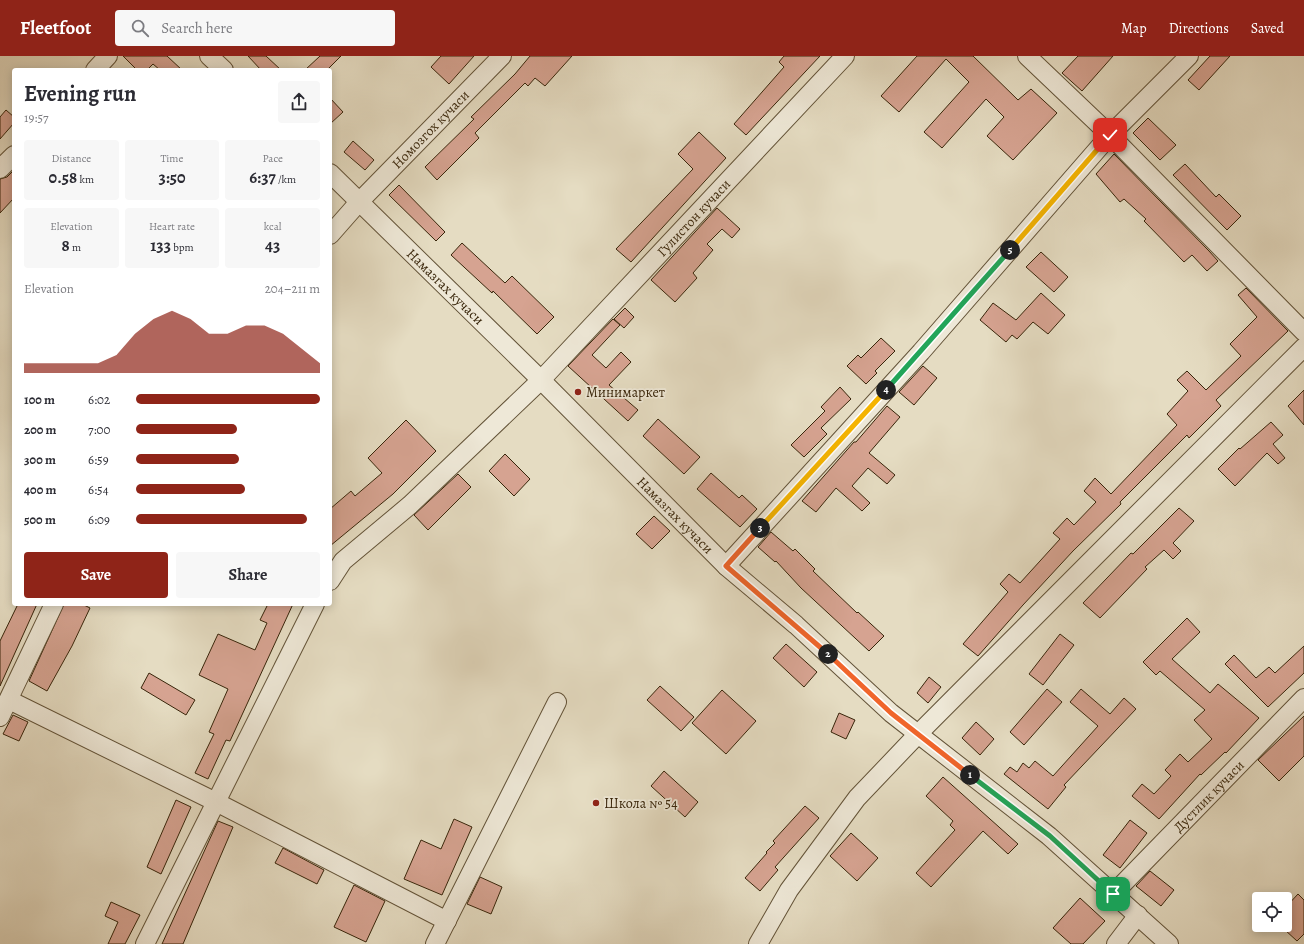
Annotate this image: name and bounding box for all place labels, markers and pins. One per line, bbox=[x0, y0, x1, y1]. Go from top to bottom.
pin bbox=[1093, 118, 1127, 152]
pin: 5 bbox=[1000, 240, 1020, 260]
pin: 4 bbox=[876, 380, 896, 400]
place label: Минимаркет bbox=[586, 383, 665, 402]
marker: Минимаркет bbox=[573, 387, 583, 397]
pin: 3 bbox=[750, 518, 770, 538]
pin: 2 bbox=[818, 644, 838, 664]
pin: 1 bbox=[960, 765, 980, 785]
place label: Школа № 54 bbox=[604, 794, 678, 813]
marker: Школа № 54 bbox=[591, 798, 601, 808]
pin bbox=[1096, 877, 1130, 911]

